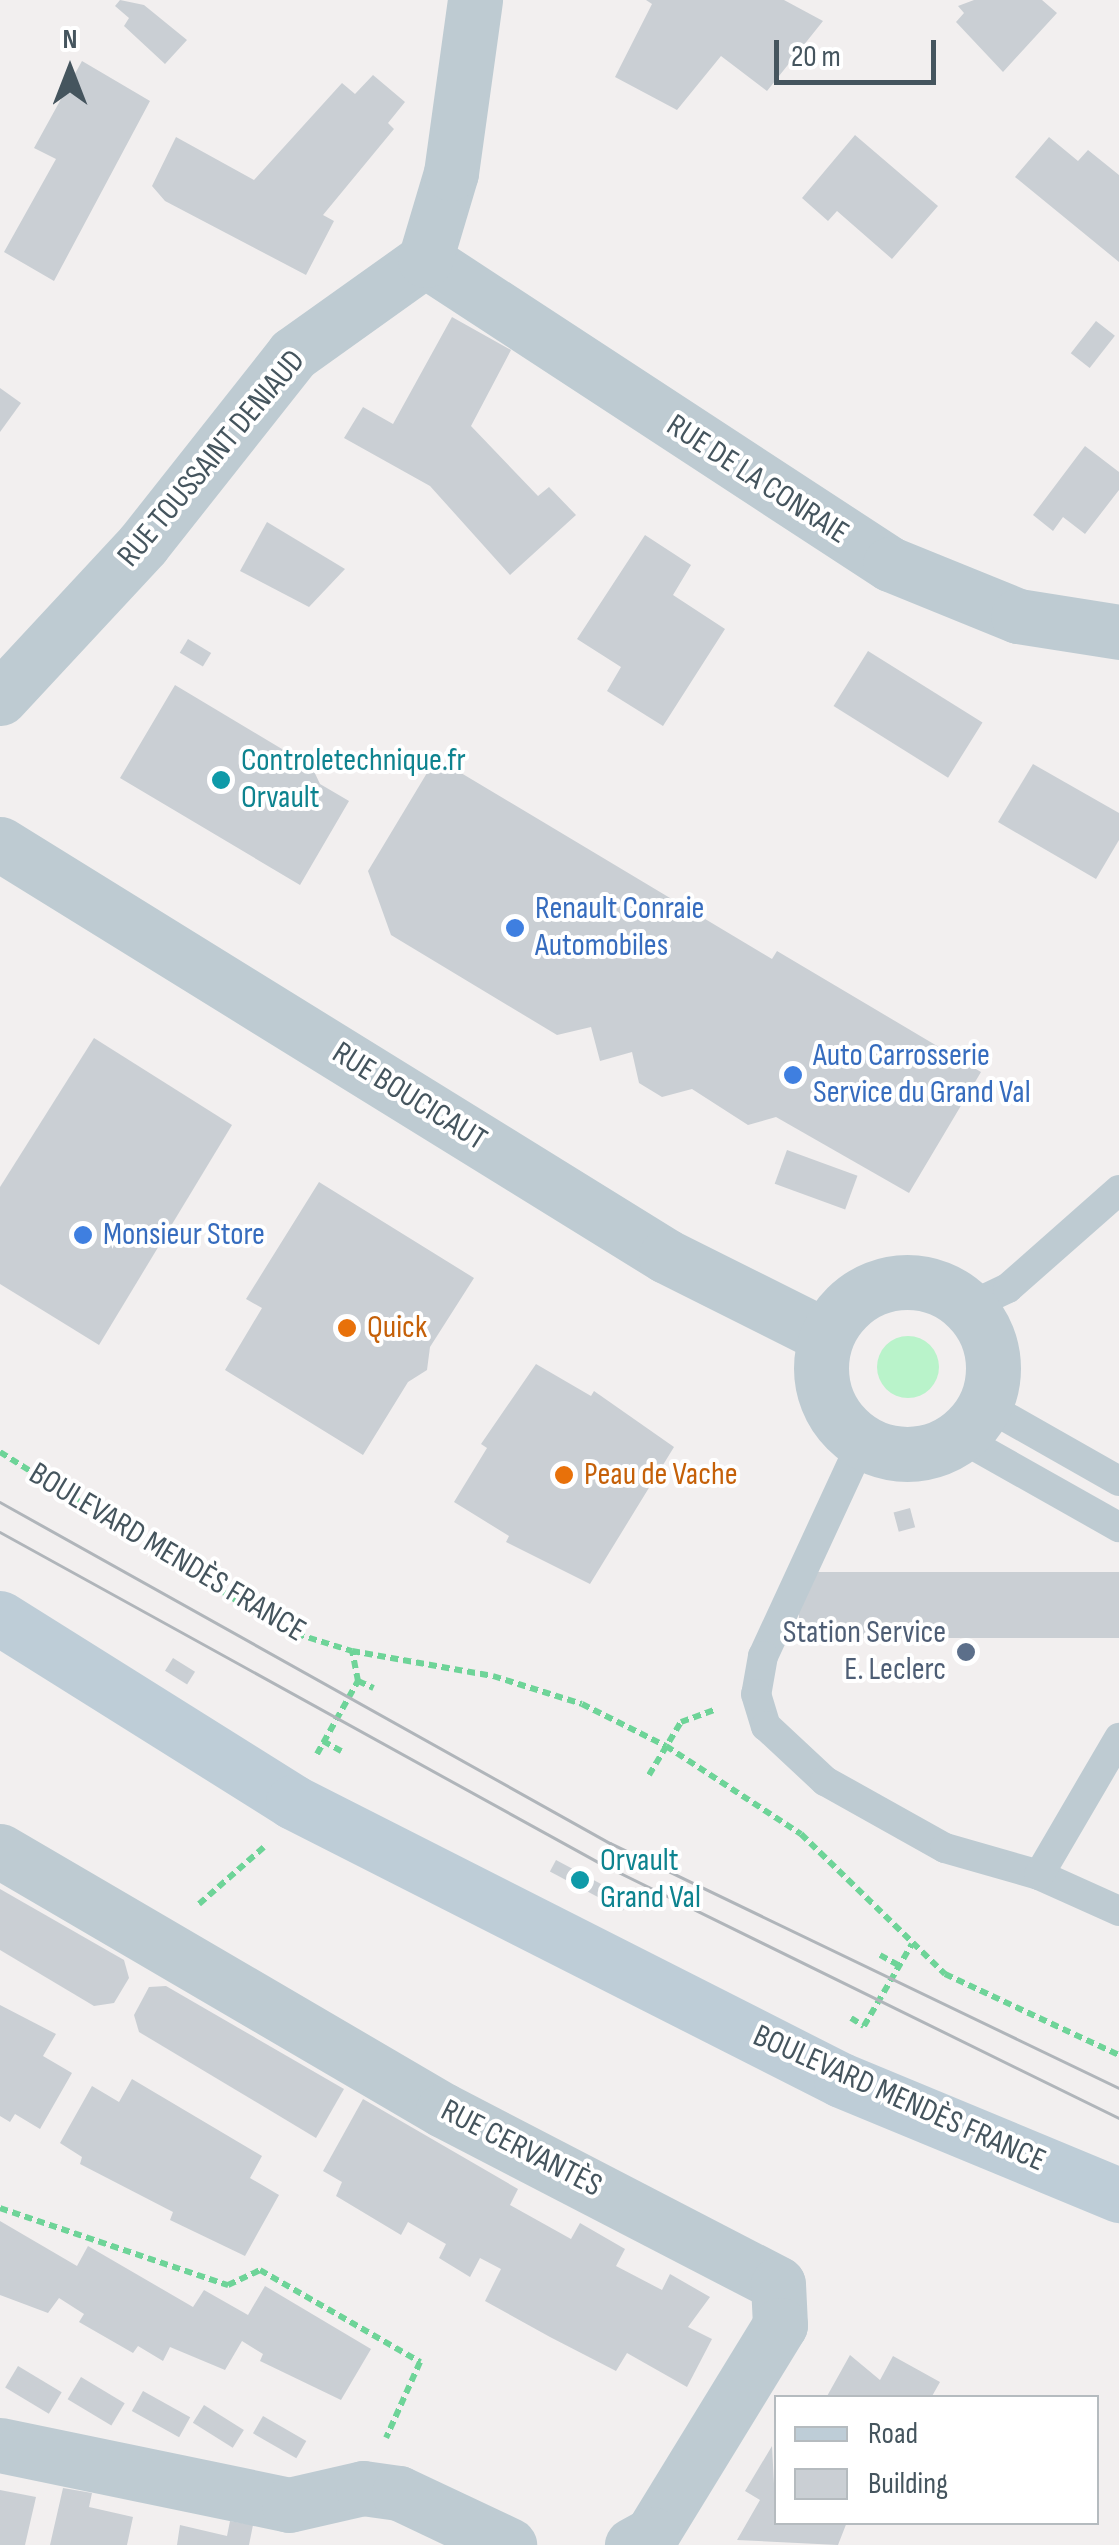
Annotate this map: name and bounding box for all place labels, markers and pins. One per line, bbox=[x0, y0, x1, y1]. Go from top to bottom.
place label: Controletechnique.fr Orvault bbox=[241, 743, 466, 818]
marker: Controletechnique.fr Orvault bbox=[210, 769, 232, 791]
place label: Renault Conraie Automobiles bbox=[535, 891, 704, 966]
marker: Renault Conraie Automobiles bbox=[504, 917, 526, 939]
place label: Auto Carrosserie Service du Grand Val bbox=[813, 1038, 1031, 1113]
marker: Auto Carrosserie Service du Grand Val bbox=[782, 1064, 804, 1086]
place label: Monsieur Store bbox=[103, 1216, 265, 1254]
marker: Monsieur Store bbox=[72, 1224, 94, 1246]
place label: Quick bbox=[367, 1309, 427, 1347]
marker: Quick bbox=[336, 1317, 358, 1339]
place label: Peau de Vache bbox=[584, 1456, 738, 1494]
marker: Peau de Vache bbox=[553, 1464, 575, 1486]
place label: Station Service E. Leclerc bbox=[783, 1615, 946, 1690]
marker: Station Service E. Leclerc bbox=[955, 1641, 977, 1663]
place label: Orvault Grand Val bbox=[600, 1843, 701, 1918]
marker: Orvault Grand Val bbox=[569, 1869, 591, 1891]

